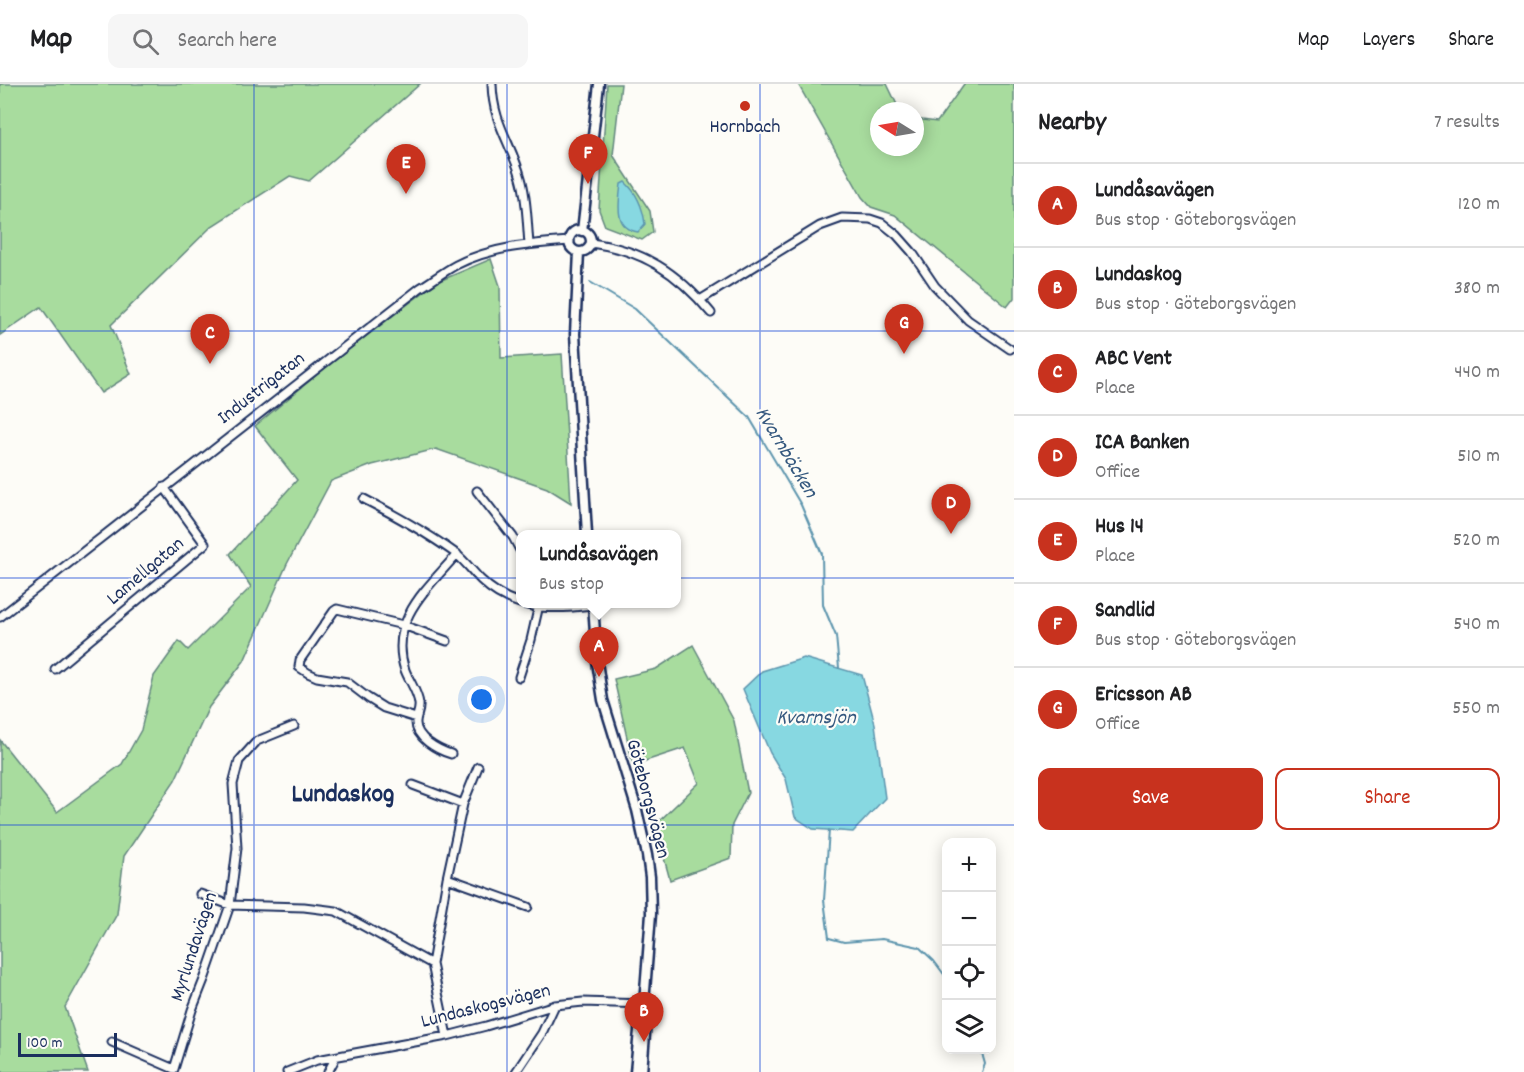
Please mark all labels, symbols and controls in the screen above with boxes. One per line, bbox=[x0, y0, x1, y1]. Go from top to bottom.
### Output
search box bbox=[108, 14, 528, 68]
text: Map bbox=[30, 21, 72, 61]
icon: search bbox=[129, 25, 162, 58]
text: Search here bbox=[177, 26, 277, 57]
text: Map bbox=[1298, 26, 1329, 56]
text: Layers bbox=[1362, 26, 1415, 56]
text: Share bbox=[1448, 26, 1494, 56]
marker: Hornbach bbox=[738, 99, 752, 113]
north arrow bbox=[870, 102, 924, 156]
text: Nearby bbox=[1038, 105, 1106, 142]
text: 7 results bbox=[1434, 109, 1500, 137]
place label: Hornbach bbox=[709, 114, 781, 142]
pin: F bbox=[568, 135, 608, 184]
pin: E bbox=[386, 144, 426, 194]
text: Lundåsavägen bbox=[1095, 176, 1214, 207]
text: A bbox=[1052, 191, 1063, 219]
text: 120 m bbox=[1458, 191, 1500, 219]
text: Bus stop · Göteborgsvägen bbox=[1095, 207, 1296, 235]
text: Lundaskog bbox=[1095, 260, 1182, 291]
text: B bbox=[1053, 275, 1062, 303]
text: 380 m bbox=[1454, 275, 1500, 303]
text: Bus stop · Göteborgsvägen bbox=[1095, 291, 1296, 319]
pin: G bbox=[884, 304, 924, 354]
pin: C bbox=[190, 314, 230, 364]
text: ABC Vent bbox=[1095, 344, 1172, 375]
street label: Industrigatan bbox=[212, 346, 312, 432]
text: C bbox=[1053, 359, 1062, 387]
text: 440 m bbox=[1454, 359, 1500, 387]
text: Place bbox=[1095, 375, 1135, 403]
water label: Kvarnbäcken bbox=[746, 402, 825, 505]
text: ICA Banken bbox=[1095, 428, 1190, 459]
text: D bbox=[1052, 443, 1063, 471]
text: 510 m bbox=[1457, 443, 1500, 471]
text: Office bbox=[1095, 459, 1140, 487]
pin: D bbox=[932, 484, 970, 534]
text: Hus 14 bbox=[1095, 512, 1144, 543]
text: E bbox=[1053, 527, 1062, 555]
text: 520 m bbox=[1453, 527, 1500, 555]
popup bbox=[516, 530, 681, 608]
street label: Lamellgatan bbox=[101, 531, 191, 613]
text: Lundåsavägen bbox=[539, 540, 658, 571]
text: Place bbox=[1095, 543, 1135, 571]
text: Bus stop bbox=[539, 571, 604, 599]
text: Sandlid bbox=[1095, 596, 1155, 627]
text: F bbox=[1053, 611, 1062, 639]
text: 540 m bbox=[1453, 611, 1500, 639]
text: Bus stop · Göteborgsvägen bbox=[1095, 627, 1296, 655]
pin: A bbox=[580, 628, 618, 677]
text: Ericsson AB bbox=[1095, 680, 1192, 711]
your location bbox=[467, 685, 496, 714]
text: G bbox=[1052, 695, 1063, 723]
text: 550 m bbox=[1452, 695, 1500, 723]
water label: Kvarnsjön bbox=[776, 704, 857, 734]
text: Office bbox=[1095, 711, 1140, 739]
street label: Göteborgsvägen bbox=[618, 736, 676, 862]
button: Save bbox=[1038, 768, 1263, 830]
button: Share bbox=[1275, 768, 1500, 830]
district label: Lundaskog bbox=[292, 777, 394, 814]
map controls bbox=[942, 838, 996, 1054]
button: + bbox=[942, 838, 996, 892]
street label: Myrlundavägen bbox=[164, 889, 226, 1005]
button: − bbox=[942, 892, 996, 946]
button: locate bbox=[942, 946, 996, 1000]
street label: Lundaskogsvägen bbox=[418, 977, 554, 1037]
pin: B bbox=[624, 992, 664, 1042]
button: layers bbox=[942, 1000, 996, 1054]
scale bar bbox=[18, 1030, 117, 1058]
text: 100 m bbox=[27, 1032, 63, 1055]

